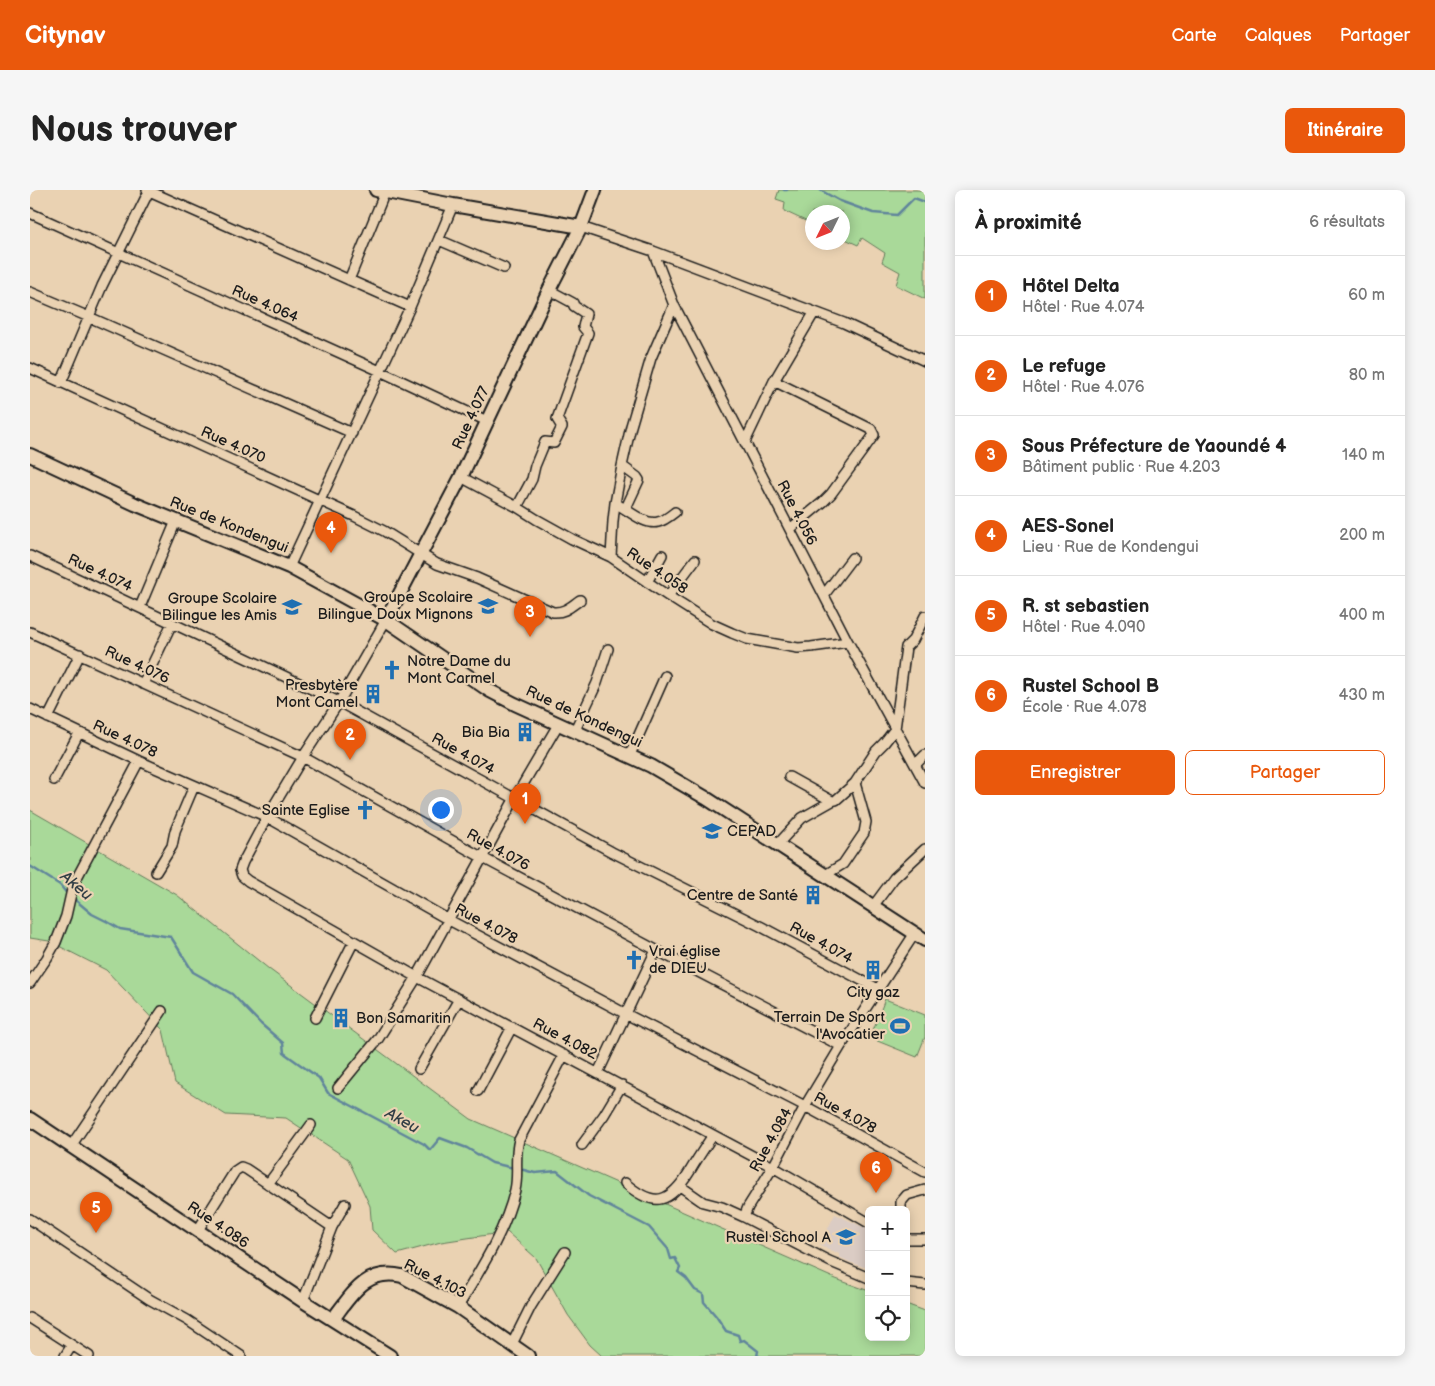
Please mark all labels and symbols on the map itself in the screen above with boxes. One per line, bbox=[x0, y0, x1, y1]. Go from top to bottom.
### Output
north arrow bbox=[805, 205, 850, 250]
street label: Rue 4.064 bbox=[229, 281, 301, 327]
street label: Rue 4.077 bbox=[448, 383, 494, 453]
street label: Rue 4.070 bbox=[198, 422, 269, 468]
street label: Rue 4.056 bbox=[773, 477, 821, 549]
street label: Rue de Kondengui bbox=[167, 493, 291, 557]
pin: 4 bbox=[315, 512, 347, 553]
street label: Rue 4.058 bbox=[623, 543, 692, 599]
street label: Rue 4.074 bbox=[65, 550, 135, 596]
place label: Groupe Scolaire Bilingue Doux Mignons bbox=[317, 588, 474, 624]
place label: Groupe Scolaire Bilingue les Amis bbox=[162, 589, 278, 625]
school or university icon: Groupe Scolaire Bilingue Doux Mignons bbox=[477, 595, 499, 617]
school or university icon: Groupe Scolaire Bilingue les Amis bbox=[281, 596, 303, 618]
pin: 3 bbox=[514, 596, 546, 637]
street label: Rue 4.076 bbox=[102, 642, 172, 688]
place label: Notre Dame du Mont Carmel bbox=[407, 652, 511, 688]
church icon: Notre Dame du Mont Carmel bbox=[381, 659, 403, 681]
place label: Presbytère Mont Camel bbox=[276, 676, 358, 712]
street label: Rue de Kondengui bbox=[523, 682, 645, 752]
building icon: Presbytère Mont Camel bbox=[362, 683, 384, 705]
street label: Rue 4.078 bbox=[90, 716, 160, 762]
pin: 2 bbox=[334, 719, 366, 760]
building icon: Bia Bia bbox=[514, 721, 536, 743]
place label: Bia Bia bbox=[461, 723, 510, 742]
street label: Rue 4.074 bbox=[428, 729, 498, 779]
pin: 1 bbox=[509, 783, 541, 824]
your location bbox=[428, 797, 454, 823]
church icon: Sainte Eglise bbox=[354, 799, 376, 821]
place label: Sainte Eglise bbox=[262, 801, 350, 820]
school or university icon: CEPAD bbox=[701, 820, 723, 842]
place label: CEPAD bbox=[727, 822, 776, 841]
street label: Rue 4.076 bbox=[463, 825, 533, 875]
water label: Akeu bbox=[55, 867, 96, 905]
building icon: Centre de Santé bbox=[802, 884, 824, 906]
place label: Centre de Santé bbox=[687, 886, 798, 905]
street label: Rue 4.078 bbox=[451, 899, 521, 949]
street label: Rue 4.074 bbox=[786, 918, 856, 968]
place label: Vrai église de DIEU bbox=[649, 942, 720, 978]
church icon: Vrai église de DIEU bbox=[623, 949, 645, 971]
building icon: City gaz bbox=[862, 959, 884, 981]
place label: City gaz bbox=[847, 983, 900, 1002]
building icon: Bon Samaritin bbox=[330, 1007, 352, 1029]
place label: Terrain De Sport l'Avocatier bbox=[774, 1008, 886, 1044]
place label: Bon Samaritin bbox=[356, 1009, 451, 1028]
street label: Rue 4.082 bbox=[529, 1014, 601, 1064]
sports icon: Terrain De Sport l'Avocatier bbox=[889, 1015, 911, 1037]
street label: Rue 4.078 bbox=[810, 1088, 880, 1138]
water label: Akeu bbox=[381, 1104, 422, 1138]
street label: Rue 4.084 bbox=[746, 1104, 796, 1176]
pin: 6 bbox=[860, 1152, 892, 1193]
pin: 5 bbox=[80, 1192, 112, 1233]
street label: Rue 4.086 bbox=[183, 1197, 253, 1253]
school or university icon: Rustel School A bbox=[835, 1226, 857, 1248]
place label: Rustel School A bbox=[725, 1228, 832, 1247]
street label: Rue 4.103 bbox=[400, 1255, 470, 1303]

